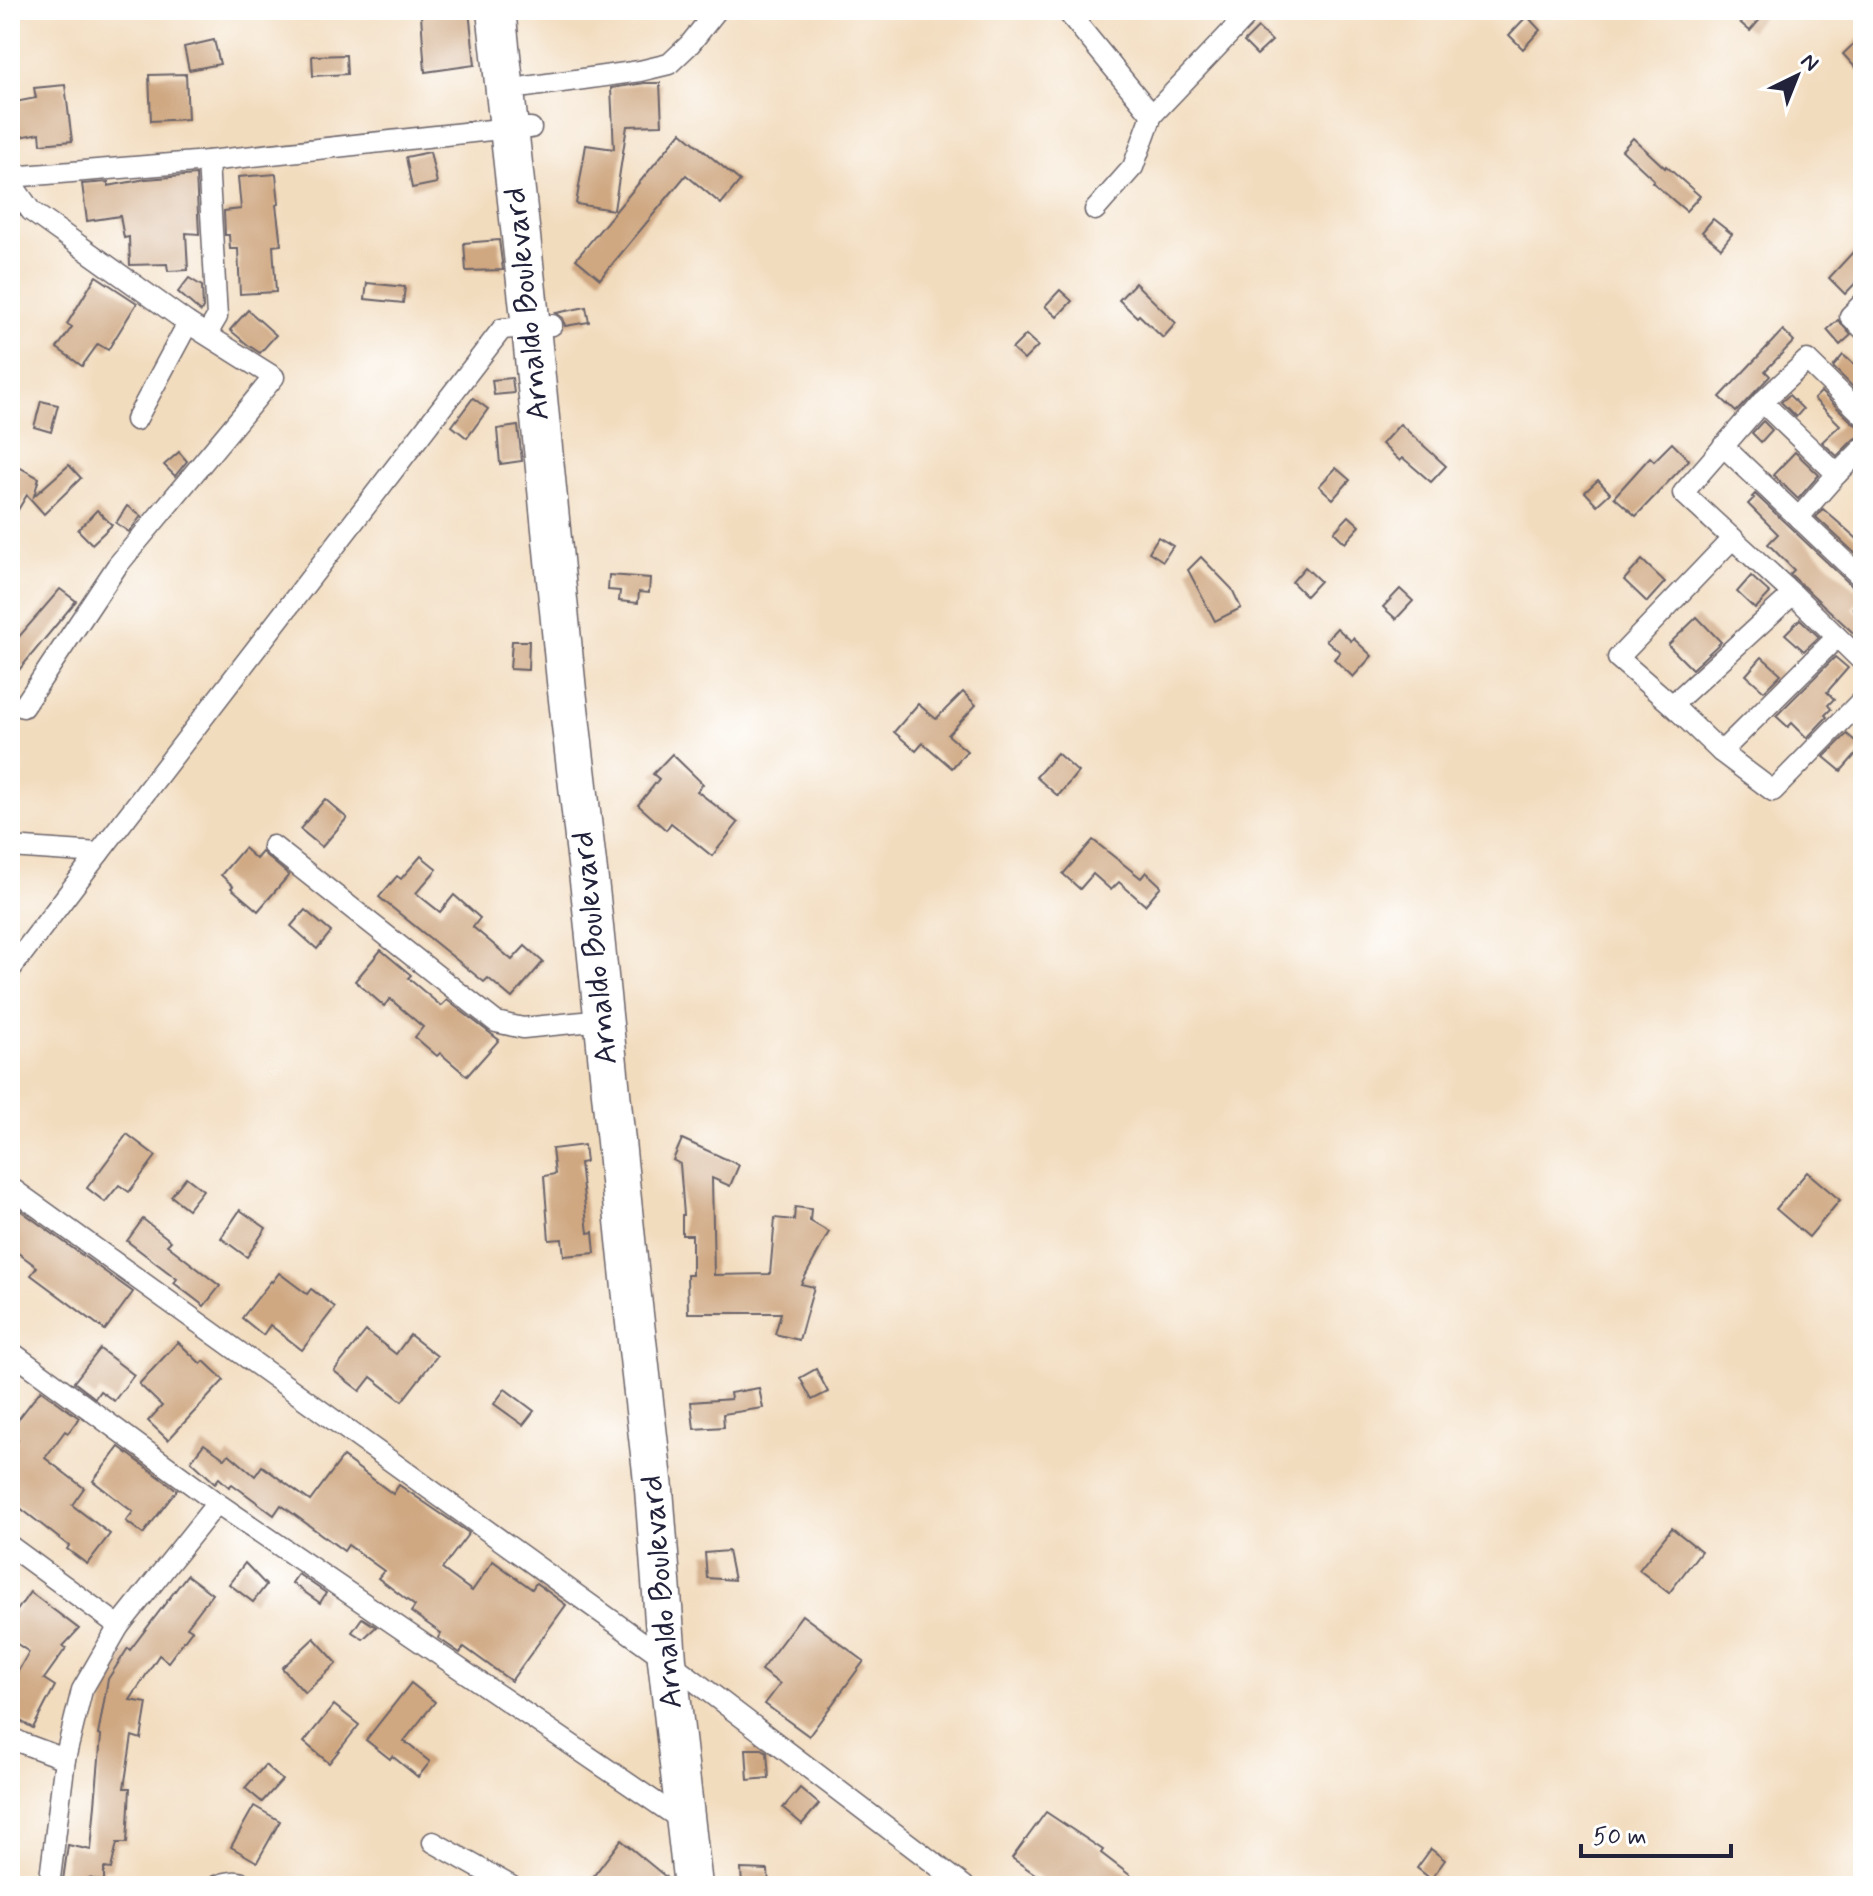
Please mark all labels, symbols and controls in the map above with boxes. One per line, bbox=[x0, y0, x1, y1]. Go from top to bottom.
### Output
north arrow bbox=[1757, 36, 1837, 116]
text: N bbox=[1794, 48, 1824, 78]
street label: Arnaldo Boulevard bbox=[494, 185, 560, 423]
street label: Arnaldo Boulevard bbox=[562, 829, 628, 1067]
street label: Arnaldo Boulevard bbox=[631, 1473, 693, 1711]
scale bar bbox=[1581, 1808, 1731, 1858]
text: 50 m bbox=[1593, 1822, 1647, 1853]

